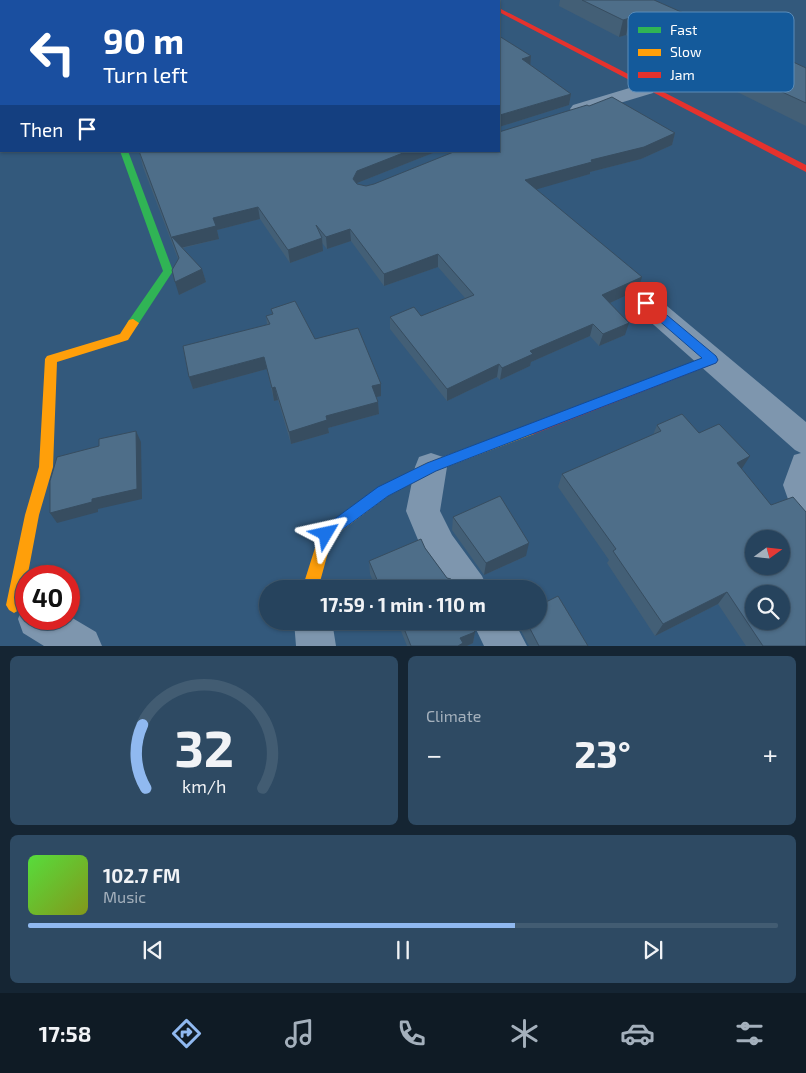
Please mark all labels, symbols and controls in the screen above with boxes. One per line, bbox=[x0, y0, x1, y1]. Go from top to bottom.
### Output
legend bbox=[628, 12, 794, 92]
text: 90 m bbox=[103, 19, 184, 61]
icon: left bbox=[20, 20, 85, 85]
text: Fast bbox=[670, 21, 697, 38]
text: Slow bbox=[670, 43, 702, 60]
text: Turn left bbox=[103, 61, 188, 87]
text: Jam bbox=[670, 66, 695, 83]
icon: arrive bbox=[73, 115, 101, 143]
text: Then bbox=[20, 118, 63, 141]
pin bbox=[625, 282, 667, 324]
icon: arrive bbox=[632, 289, 660, 317]
position arrow bbox=[299, 507, 351, 559]
north arrow bbox=[745, 530, 790, 575]
map controls bbox=[745, 530, 790, 630]
speed limit sign: 40 bbox=[15, 565, 80, 630]
button: search bbox=[745, 585, 790, 630]
text: 17:59 · 1 min · 110 m bbox=[320, 593, 486, 616]
text: Climate bbox=[426, 706, 481, 725]
text: 32 bbox=[174, 715, 234, 777]
text: 23° bbox=[574, 730, 631, 776]
text: − bbox=[426, 737, 442, 771]
text: + bbox=[763, 737, 778, 771]
text: km/h bbox=[182, 775, 226, 797]
text: 102.7 FM bbox=[103, 864, 180, 887]
text: Music bbox=[103, 887, 146, 906]
icon: previous bbox=[139, 936, 167, 964]
icon: pause bbox=[389, 936, 417, 964]
icon: next bbox=[639, 936, 667, 964]
icon: directions bbox=[169, 1016, 204, 1051]
icon: music bbox=[282, 1016, 317, 1051]
icon: phone bbox=[394, 1016, 429, 1051]
icon: climate bbox=[507, 1016, 542, 1051]
icon: car bbox=[620, 1016, 655, 1051]
icon: filters bbox=[732, 1016, 767, 1051]
text: 17:58 bbox=[39, 1020, 91, 1046]

